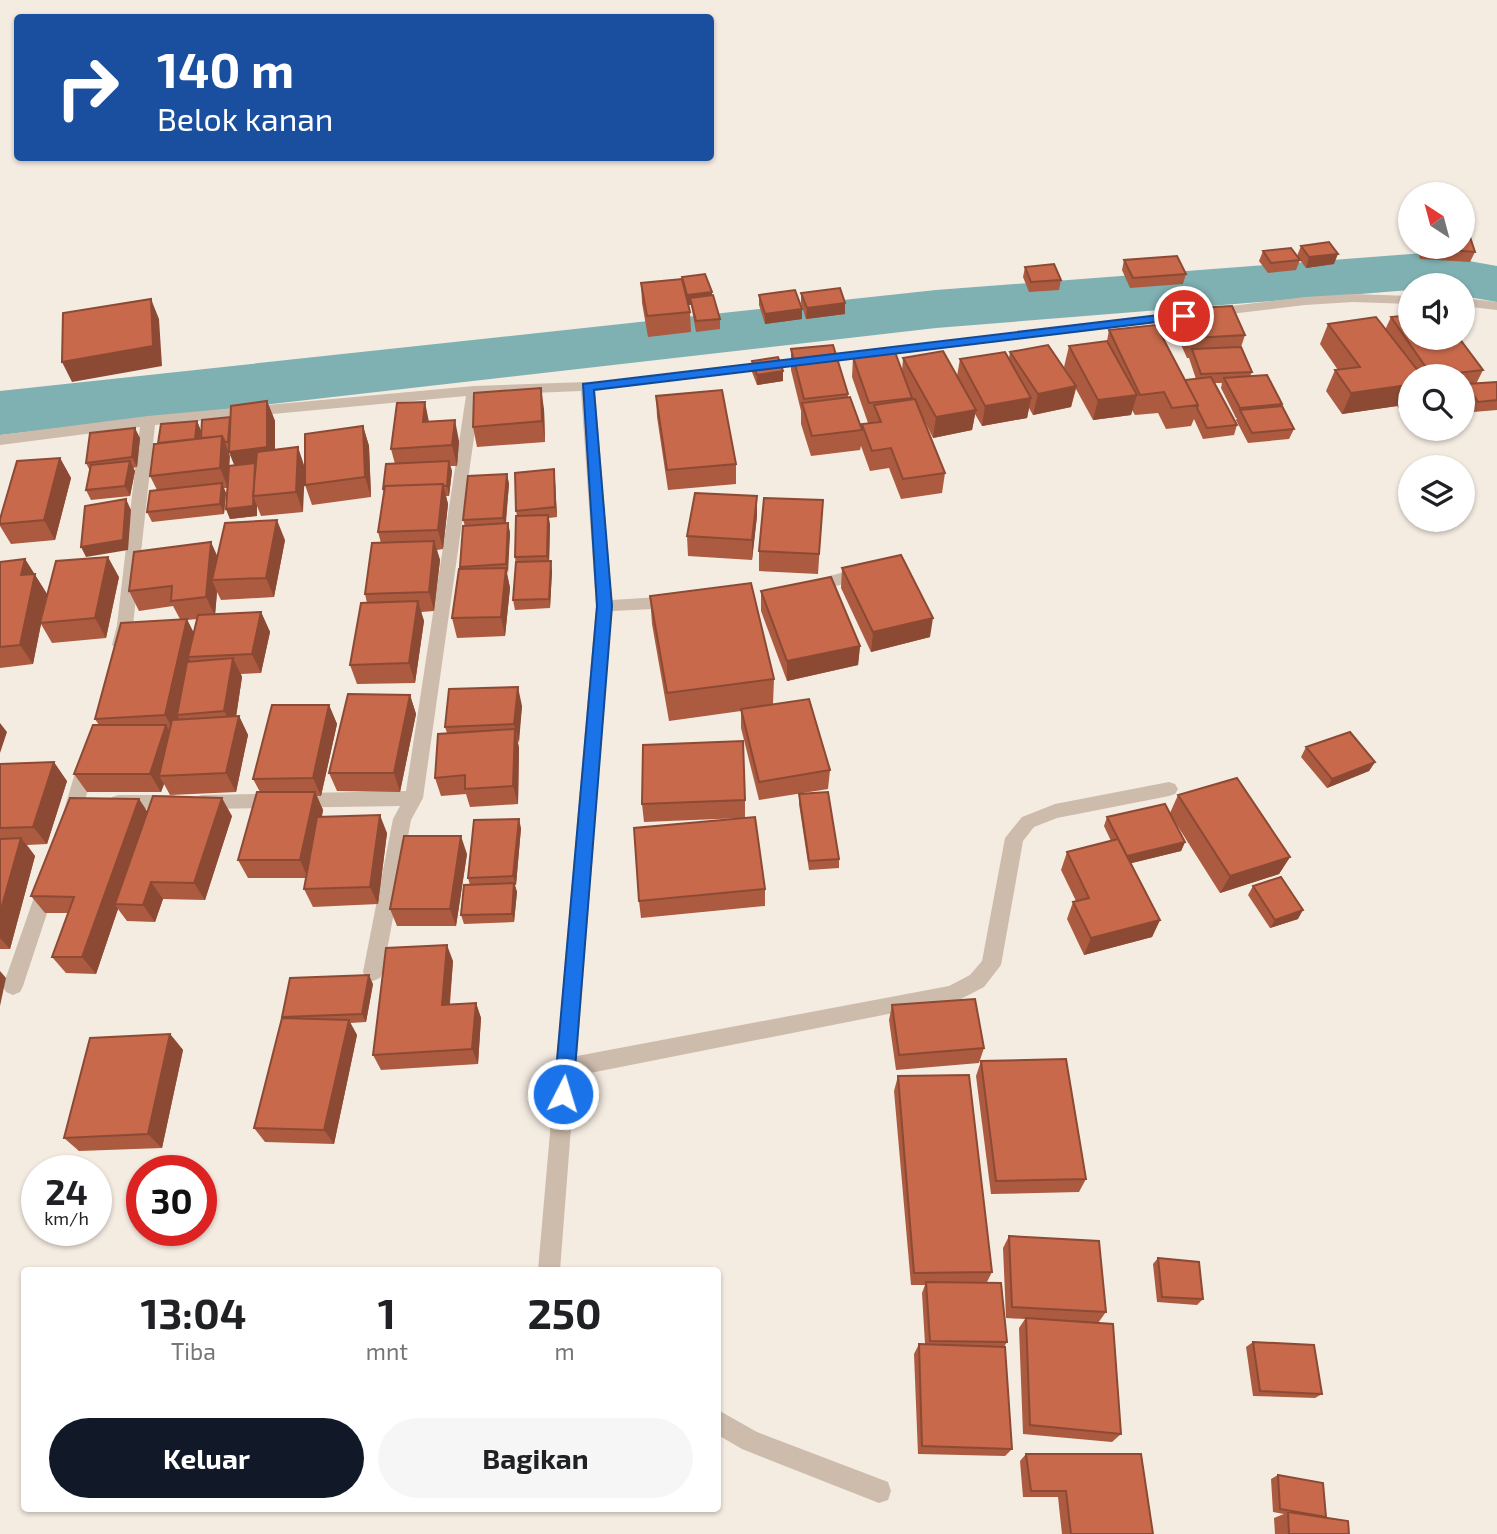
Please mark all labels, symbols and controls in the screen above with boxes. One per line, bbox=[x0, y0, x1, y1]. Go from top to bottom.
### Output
text: 140 m bbox=[157, 39, 294, 98]
icon: right bbox=[42, 42, 133, 133]
text: Belok kanan bbox=[157, 99, 333, 137]
north arrow bbox=[1398, 182, 1475, 259]
map controls bbox=[1398, 182, 1475, 532]
button: sound bbox=[1398, 273, 1475, 350]
pin bbox=[1154, 286, 1214, 346]
icon: arrive bbox=[1165, 297, 1203, 335]
button: search bbox=[1398, 364, 1475, 441]
button: layers bbox=[1398, 455, 1475, 532]
position arrow bbox=[526, 1057, 600, 1131]
speed limit sign: 30 bbox=[126, 1155, 217, 1246]
text: 24 bbox=[45, 1170, 88, 1212]
text: km/h bbox=[44, 1207, 89, 1229]
text: 13:04 bbox=[140, 1287, 246, 1337]
text: 1 bbox=[378, 1287, 396, 1337]
text: 250 bbox=[527, 1287, 602, 1337]
text: Tiba bbox=[171, 1337, 216, 1365]
text: mnt bbox=[366, 1337, 408, 1365]
text: m bbox=[554, 1337, 575, 1365]
button: Keluar bbox=[49, 1418, 364, 1498]
button: Bagikan bbox=[378, 1418, 693, 1498]

